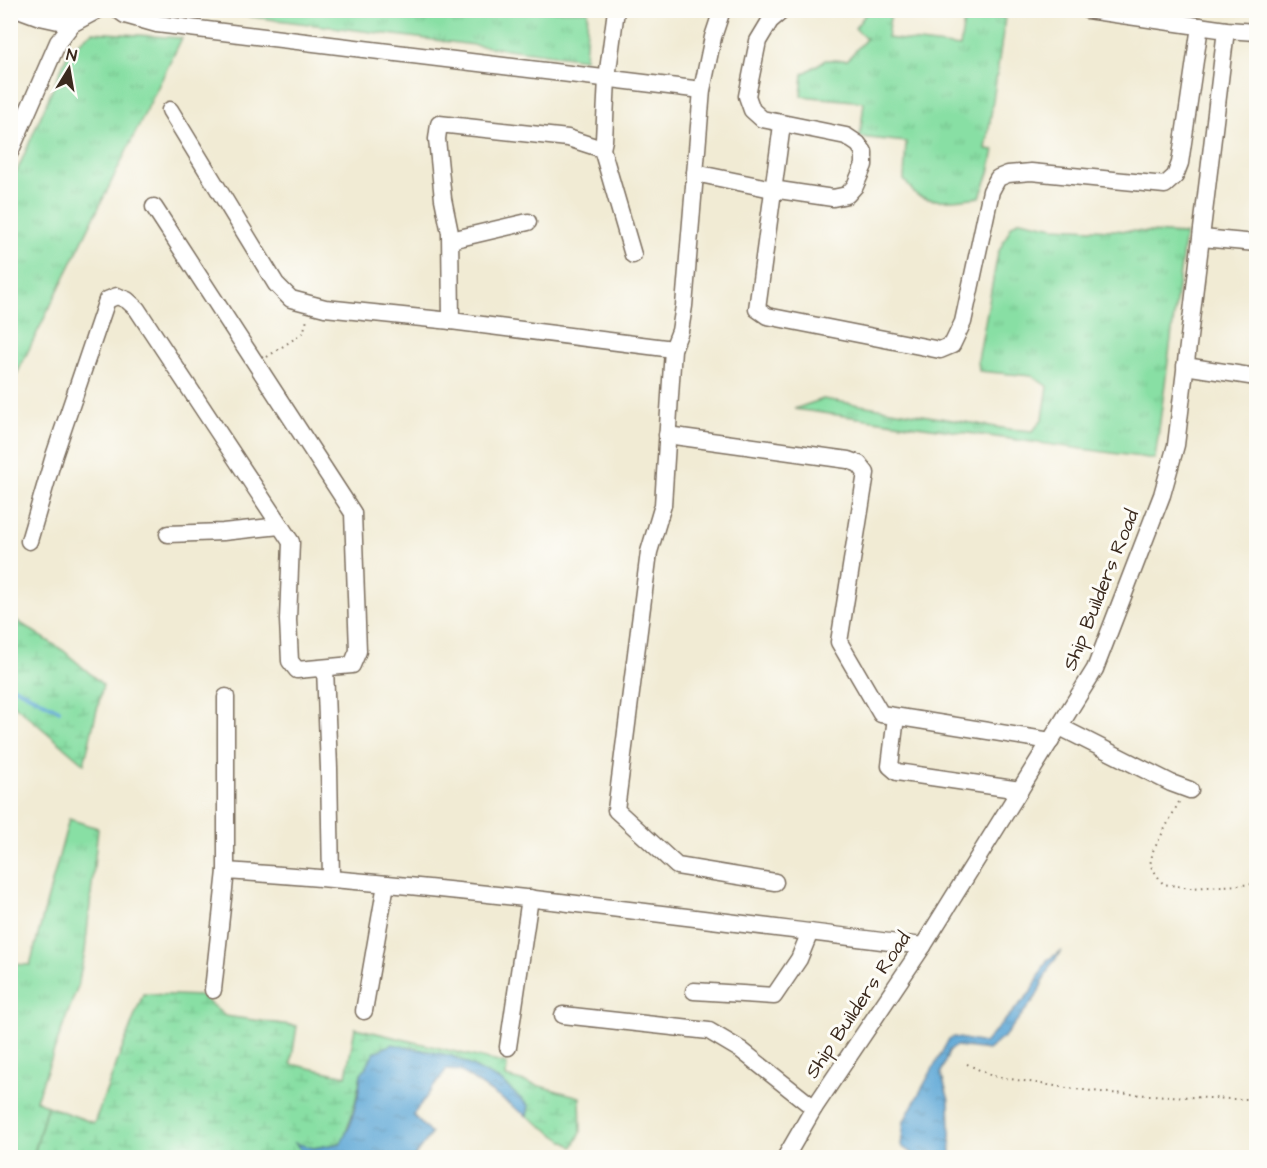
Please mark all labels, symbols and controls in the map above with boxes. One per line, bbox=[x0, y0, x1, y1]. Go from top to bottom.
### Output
north arrow bbox=[39, 39, 99, 99]
text: N bbox=[65, 44, 79, 67]
street label: Ship Builders Road bbox=[1056, 505, 1146, 675]
street label: Ship Builders Road bbox=[798, 926, 918, 1084]

